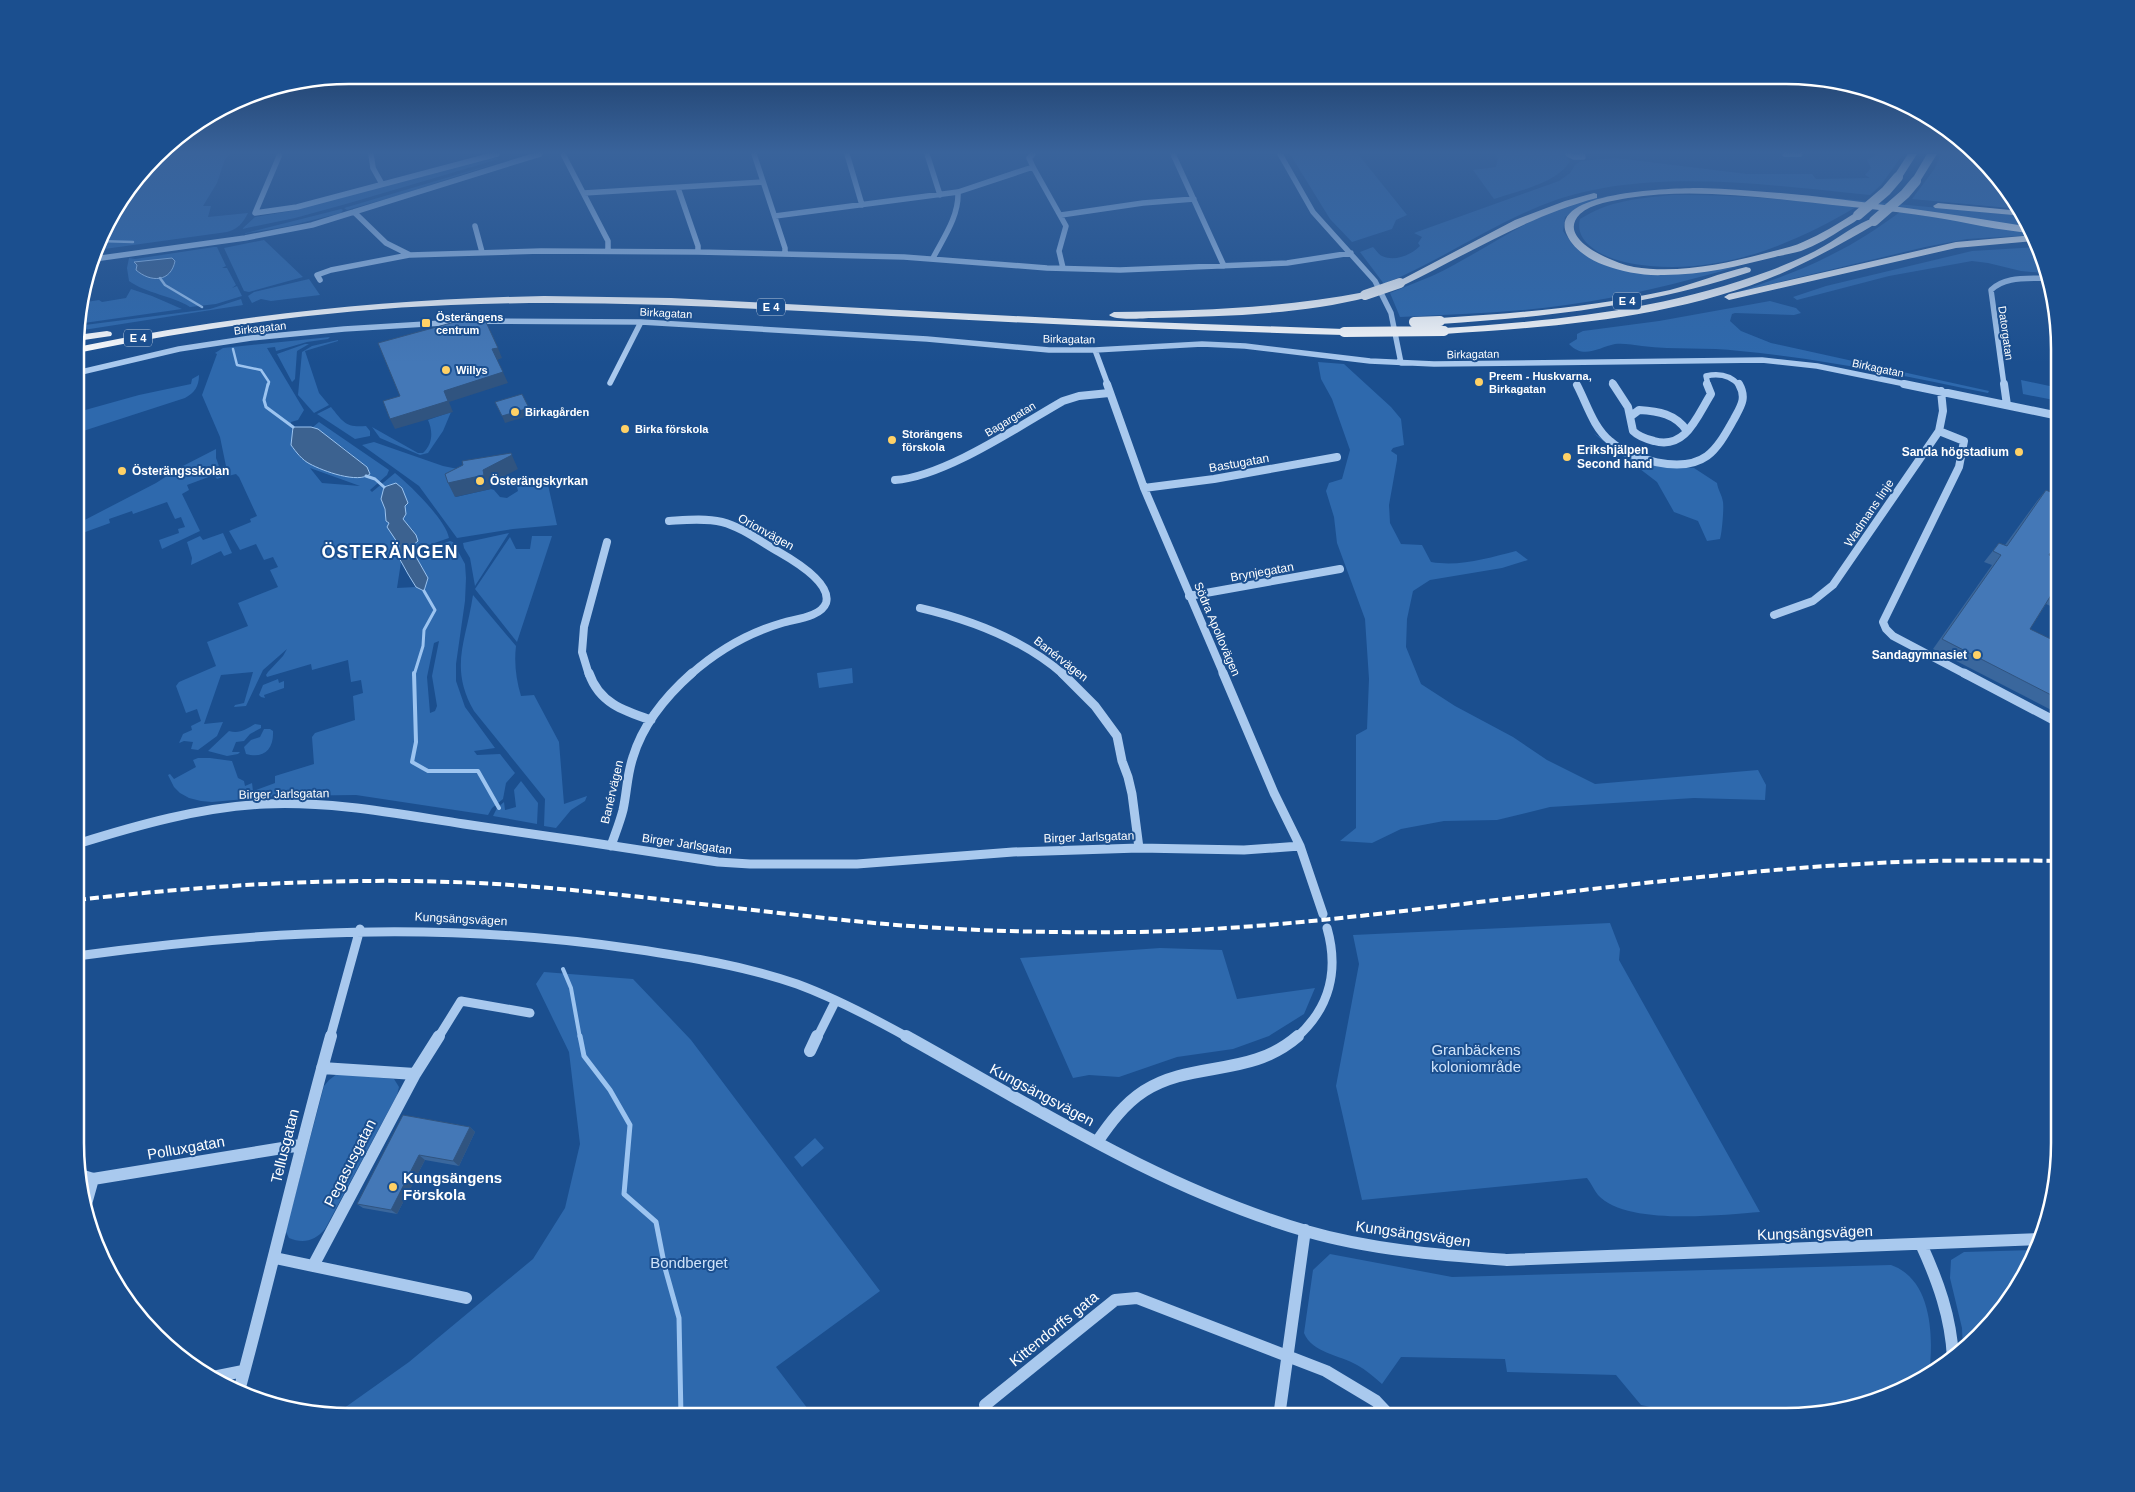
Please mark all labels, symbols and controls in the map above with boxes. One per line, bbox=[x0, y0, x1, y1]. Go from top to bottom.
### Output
road number: E 4 bbox=[1613, 292, 1641, 310]
road number: E 4 bbox=[757, 298, 785, 316]
street label: Datorgatan bbox=[1996, 305, 2016, 361]
street label: Birkagatan bbox=[639, 306, 693, 320]
place label: Österängens centrum bbox=[436, 311, 503, 336]
marker: Österängens centrum bbox=[420, 317, 432, 329]
street label: Birkagatan bbox=[233, 319, 287, 337]
road number: E 4 bbox=[124, 329, 152, 346]
street label: Birkagatan bbox=[1043, 333, 1095, 345]
street label: Birkagatan bbox=[1447, 348, 1499, 360]
street label: Birkagatan bbox=[1851, 357, 1905, 379]
marker: Willys bbox=[440, 364, 452, 376]
place label: Willys bbox=[456, 364, 488, 376]
place label: Preem - Huskvarna, Birkagatan bbox=[1489, 370, 1592, 395]
marker: Preem - Huskvarna, Birkagatan bbox=[1473, 376, 1485, 388]
street label: Bagargatan bbox=[983, 399, 1037, 439]
marker: Birkagården bbox=[509, 406, 521, 418]
place label: Birkagården bbox=[525, 406, 589, 418]
marker: Birka förskola bbox=[619, 423, 631, 435]
place label: Birka förskola bbox=[635, 423, 709, 435]
place label: Storängens förskola bbox=[902, 428, 963, 453]
marker: Storängens förskola bbox=[886, 434, 898, 446]
place label: Erikshjälpen Second hand bbox=[1577, 443, 1652, 471]
place label: Sanda högstadium bbox=[1902, 445, 2009, 459]
marker: Sanda högstadium bbox=[2013, 446, 2025, 458]
street label: Bastugatan bbox=[1208, 451, 1270, 475]
marker: Erikshjälpen Second hand bbox=[1561, 451, 1573, 463]
place label: Österängsskolan bbox=[132, 463, 229, 478]
marker: Österängsskolan bbox=[116, 465, 128, 477]
place label: Österängskyrkan bbox=[490, 473, 588, 488]
marker: Österängskyrkan bbox=[474, 475, 486, 487]
street label: Wadmans linje bbox=[1841, 476, 1897, 549]
street label: Orionvägen bbox=[735, 511, 797, 553]
district label: ÖSTERÄNGEN bbox=[321, 542, 459, 562]
street label: Brynjegatan bbox=[1229, 560, 1295, 584]
street label: Södra Apollovägen bbox=[1191, 580, 1243, 678]
street label: Banérvägen bbox=[1031, 634, 1091, 684]
place label: Sandagymnasiet bbox=[1872, 648, 1967, 662]
marker: Sandagymnasiet bbox=[1971, 649, 1983, 661]
street label: Banérvägen bbox=[598, 759, 626, 825]
street label: Birger Jarlsgatan bbox=[239, 786, 329, 802]
street label: Birger Jarlsgatan bbox=[1043, 828, 1135, 846]
street label: Birger Jarlsgatan bbox=[641, 831, 733, 857]
street label: Kungsängsvägen bbox=[414, 910, 508, 928]
park label: Granbäckens koloniområde bbox=[1431, 1041, 1521, 1075]
street label: Kungsängsvägen bbox=[987, 1060, 1097, 1129]
street label: Tellusgatan bbox=[267, 1107, 302, 1185]
street label: Pegasusgatan bbox=[320, 1116, 379, 1209]
street label: Polluxgatan bbox=[146, 1132, 226, 1163]
place label: Kungsängens Förskola bbox=[403, 1169, 502, 1203]
marker: Kungsängens Förskola bbox=[387, 1181, 399, 1193]
street label: Kungsängsvägen bbox=[1354, 1217, 1472, 1250]
street label: Kungsängsvägen bbox=[1757, 1222, 1873, 1243]
park label: Bondberget bbox=[650, 1254, 729, 1271]
street label: Kittendorffs gata bbox=[1006, 1287, 1102, 1370]

